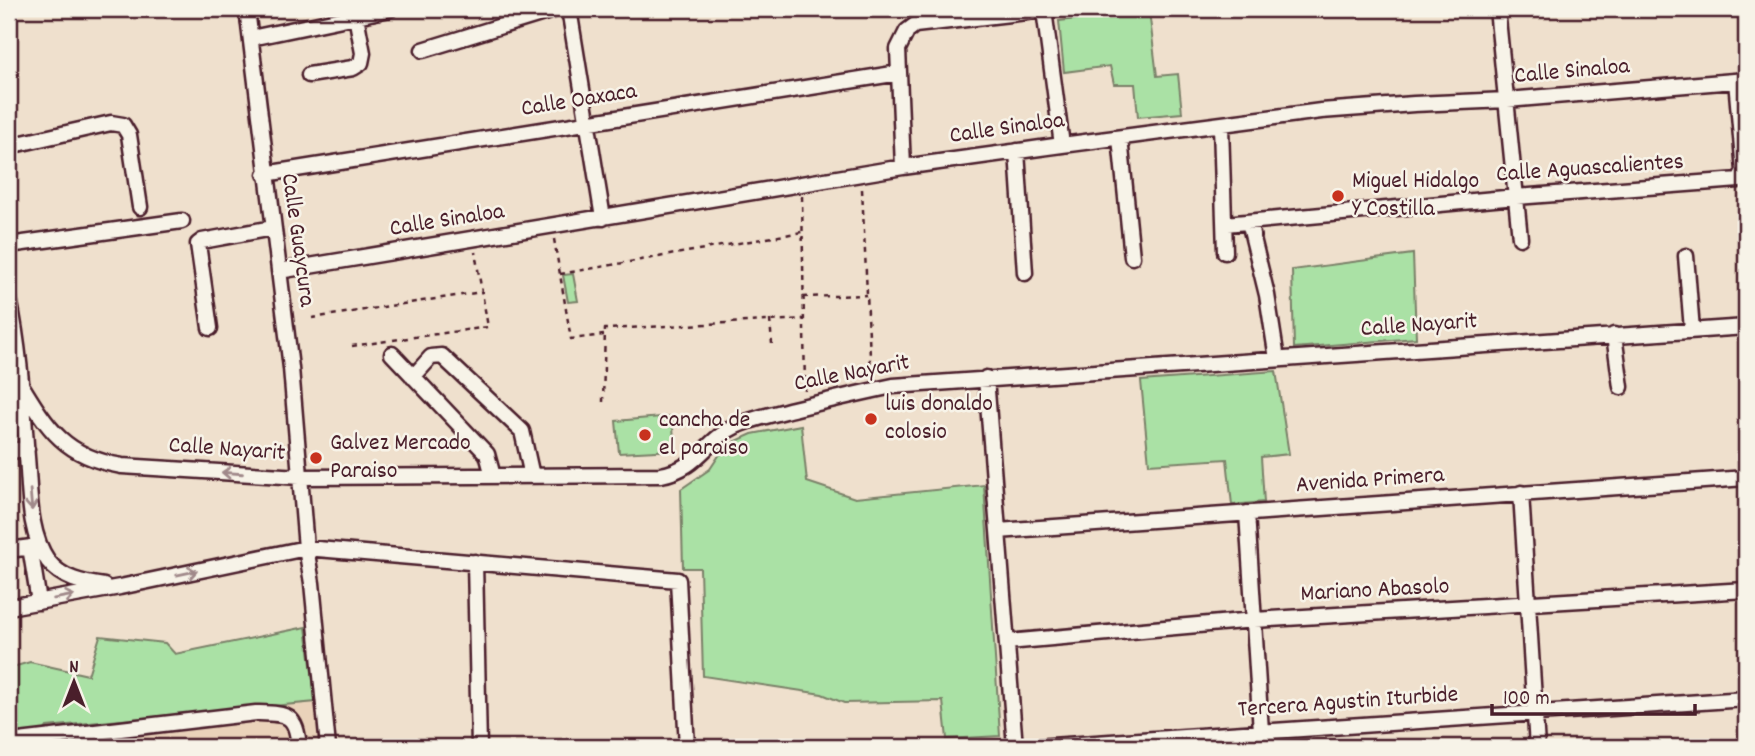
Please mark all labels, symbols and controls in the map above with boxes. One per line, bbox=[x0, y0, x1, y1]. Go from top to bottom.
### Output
street label: Calle Sinaloa bbox=[1513, 50, 1632, 94]
street label: Calle Oaxaca bbox=[519, 75, 640, 127]
street label: Calle Sinaloa bbox=[947, 104, 1067, 154]
street label: Calle Aguascalientes bbox=[1495, 145, 1685, 193]
place label: Miguel Hidalgo Y Costilla bbox=[1352, 165, 1479, 227]
street label: Calle Guaycura bbox=[271, 171, 323, 310]
marker: Miguel Hidalgo Y Costilla bbox=[1330, 188, 1346, 204]
street label: Calle Sinaloa bbox=[387, 195, 507, 247]
street label: Calle Nayarit bbox=[1360, 305, 1479, 347]
street label: Calle Nayarit bbox=[791, 346, 913, 402]
place label: luis donaldo colosio bbox=[885, 388, 993, 450]
place label: cancha de el paraiso bbox=[659, 404, 750, 466]
marker: luis donaldo colosio bbox=[863, 411, 879, 427]
place label: Galvez Mercado Paraiso bbox=[330, 427, 471, 489]
marker: cancha de el paraiso bbox=[637, 427, 653, 443]
street label: Calle Nayarit bbox=[168, 429, 287, 471]
marker: Galvez Mercado Paraiso bbox=[308, 450, 324, 466]
street label: Avenida Primera bbox=[1295, 459, 1446, 503]
one-way arrow bbox=[221, 466, 244, 479]
one-way arrow bbox=[25, 488, 38, 510]
one-way arrow bbox=[175, 566, 198, 579]
street label: Mariano Abasolo bbox=[1300, 570, 1450, 612]
one-way arrow bbox=[53, 590, 75, 604]
north arrow bbox=[38, 648, 108, 718]
text: N bbox=[69, 655, 79, 682]
scale bar bbox=[1492, 672, 1696, 716]
street label: Tercera Agustin Iturbide bbox=[1237, 678, 1459, 728]
text: 100 m bbox=[1503, 685, 1550, 715]

